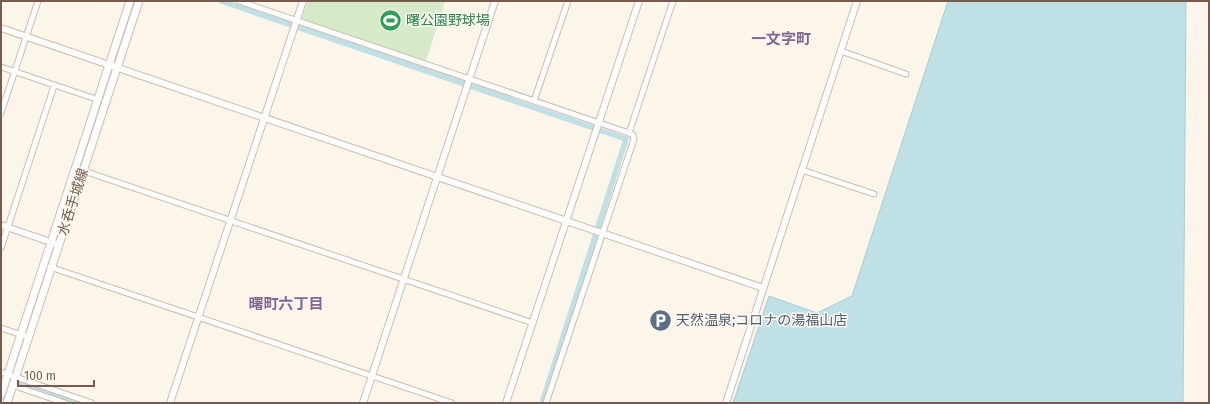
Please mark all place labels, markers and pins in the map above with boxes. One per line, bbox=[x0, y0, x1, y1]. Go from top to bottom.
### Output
sports icon: 曙公園野球場 bbox=[378, 7, 404, 33]
place label: 曙公園野球場 bbox=[406, 12, 490, 29]
parking icon: 天然温泉;コロナの湯福山店 bbox=[647, 307, 673, 333]
place label: 天然温泉;コロナの湯福山店 bbox=[676, 312, 847, 329]

